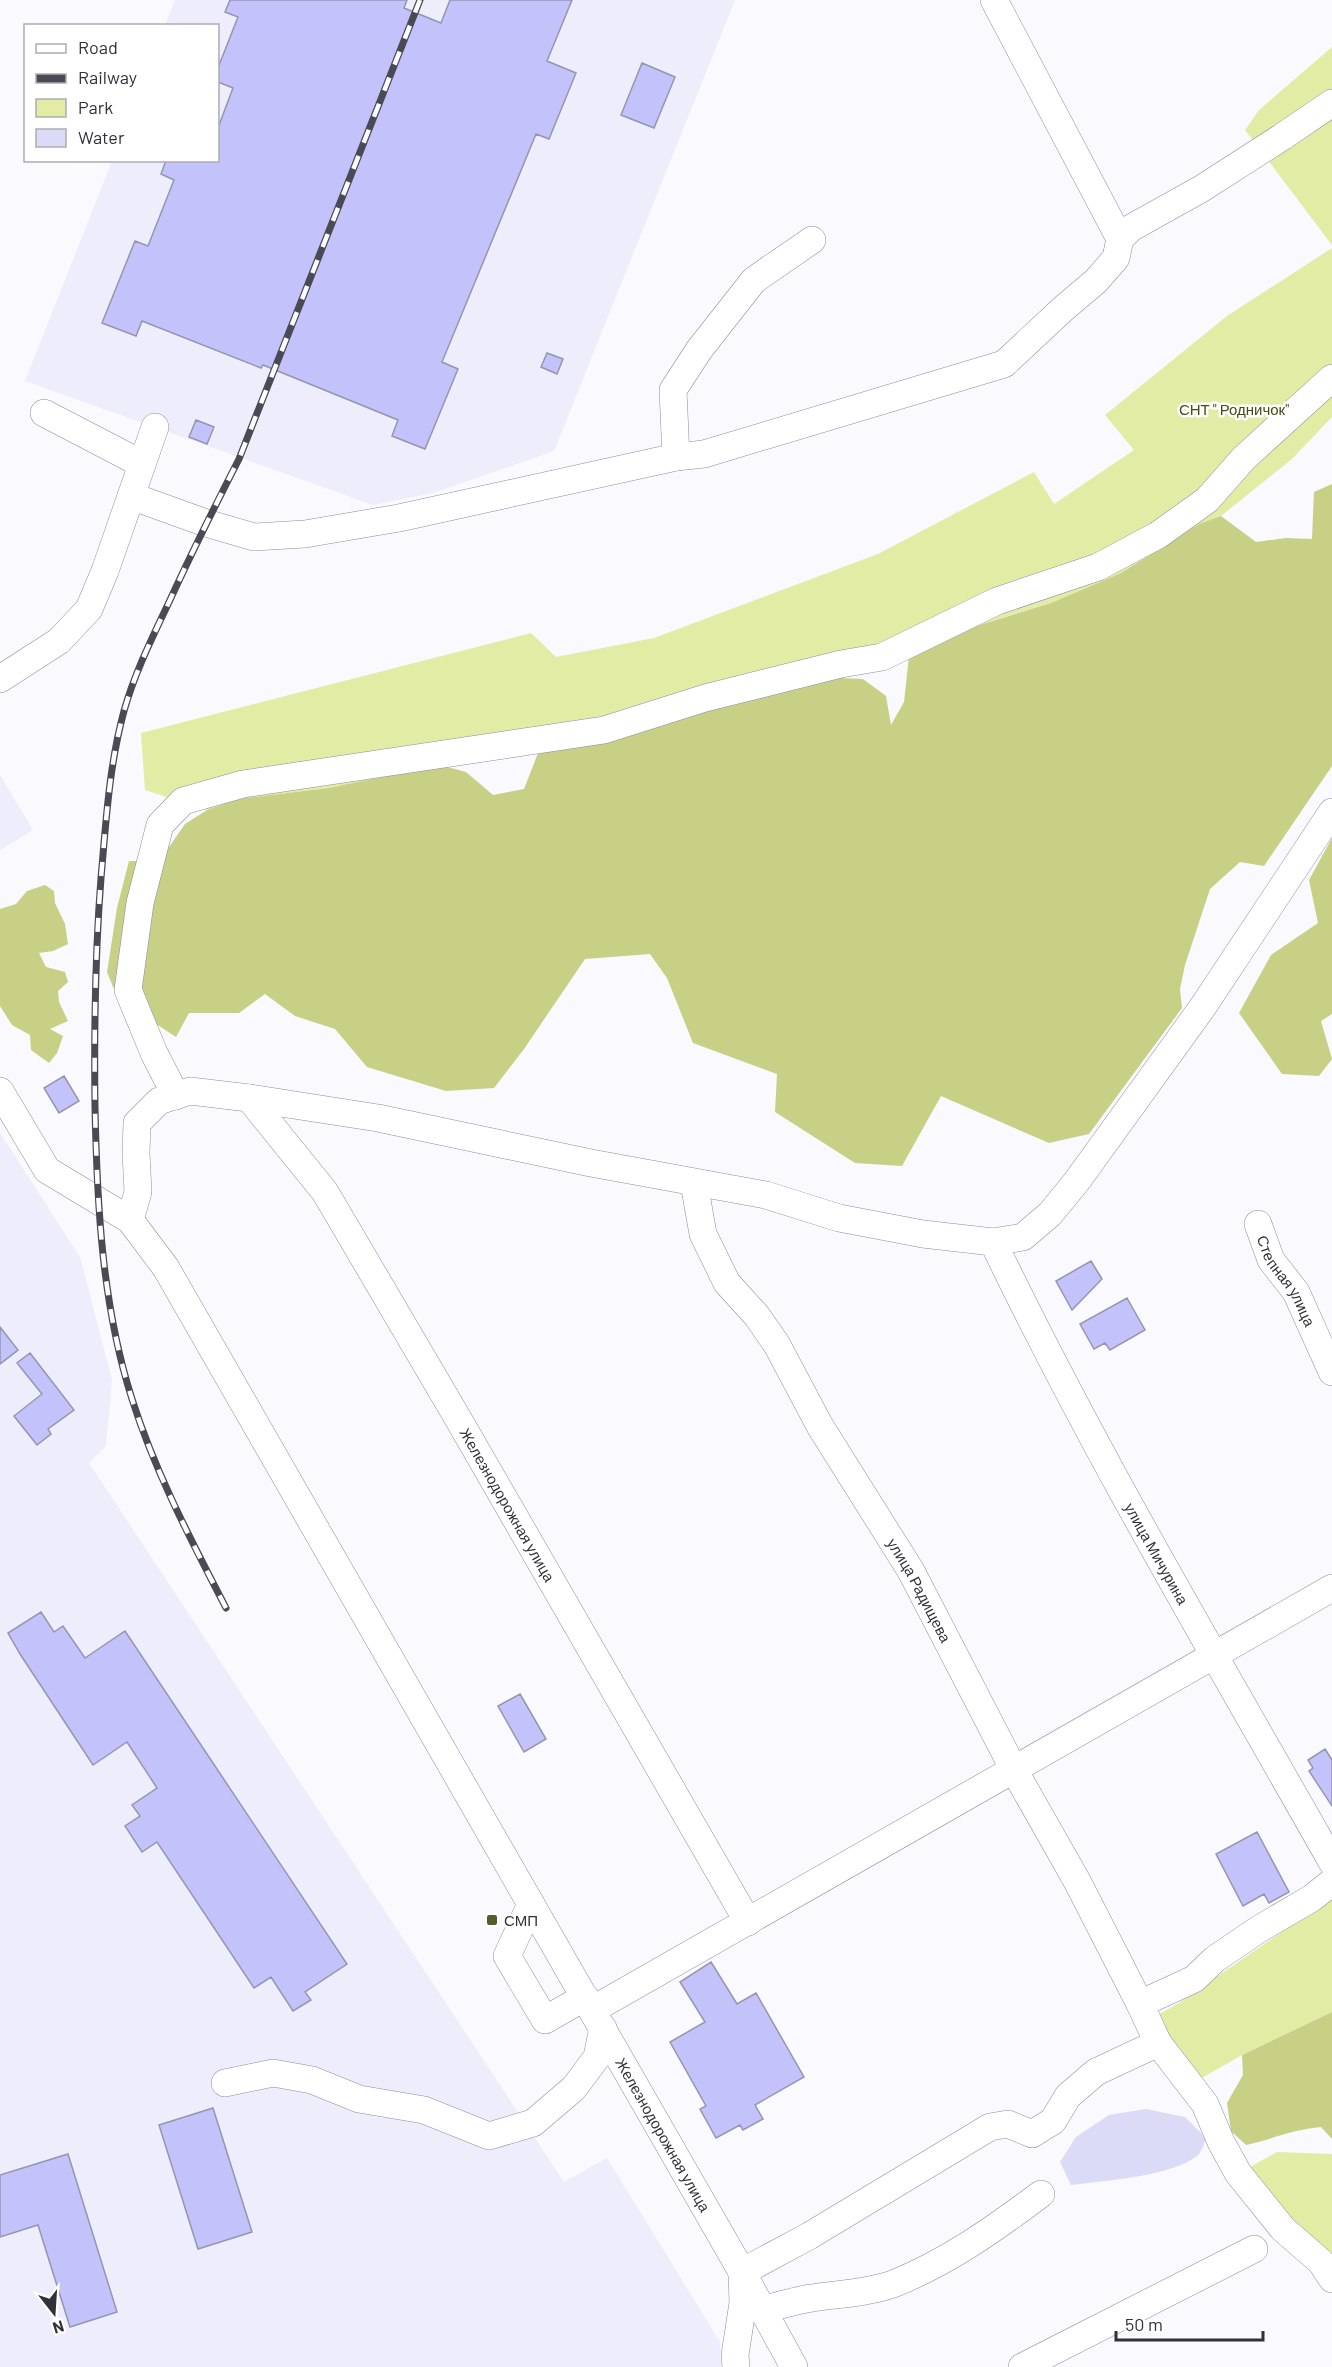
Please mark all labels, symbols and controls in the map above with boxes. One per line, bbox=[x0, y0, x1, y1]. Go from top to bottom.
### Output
legend bbox=[24, 24, 219, 162]
text: Road bbox=[78, 36, 118, 58]
text: Railway bbox=[78, 66, 137, 88]
text: Park bbox=[78, 96, 113, 118]
text: Water bbox=[78, 126, 125, 148]
park label: СНТ " Родничок" bbox=[1179, 400, 1289, 418]
street label: Степная улица bbox=[1254, 1233, 1320, 1330]
street label: Железнодорожная улица bbox=[456, 1425, 559, 1585]
street label: улица Мичурина bbox=[1121, 1500, 1193, 1608]
street label: улица Радищева bbox=[884, 1535, 956, 1646]
place label: СМП bbox=[504, 1911, 538, 1929]
marker: СМП bbox=[485, 1913, 499, 1927]
street label: Железнодорожная улица bbox=[612, 2055, 715, 2215]
north arrow bbox=[24, 2283, 84, 2343]
scale bar bbox=[1116, 2304, 1263, 2342]
text: 50 m bbox=[1125, 2313, 1163, 2335]
text: N bbox=[51, 2317, 66, 2338]

